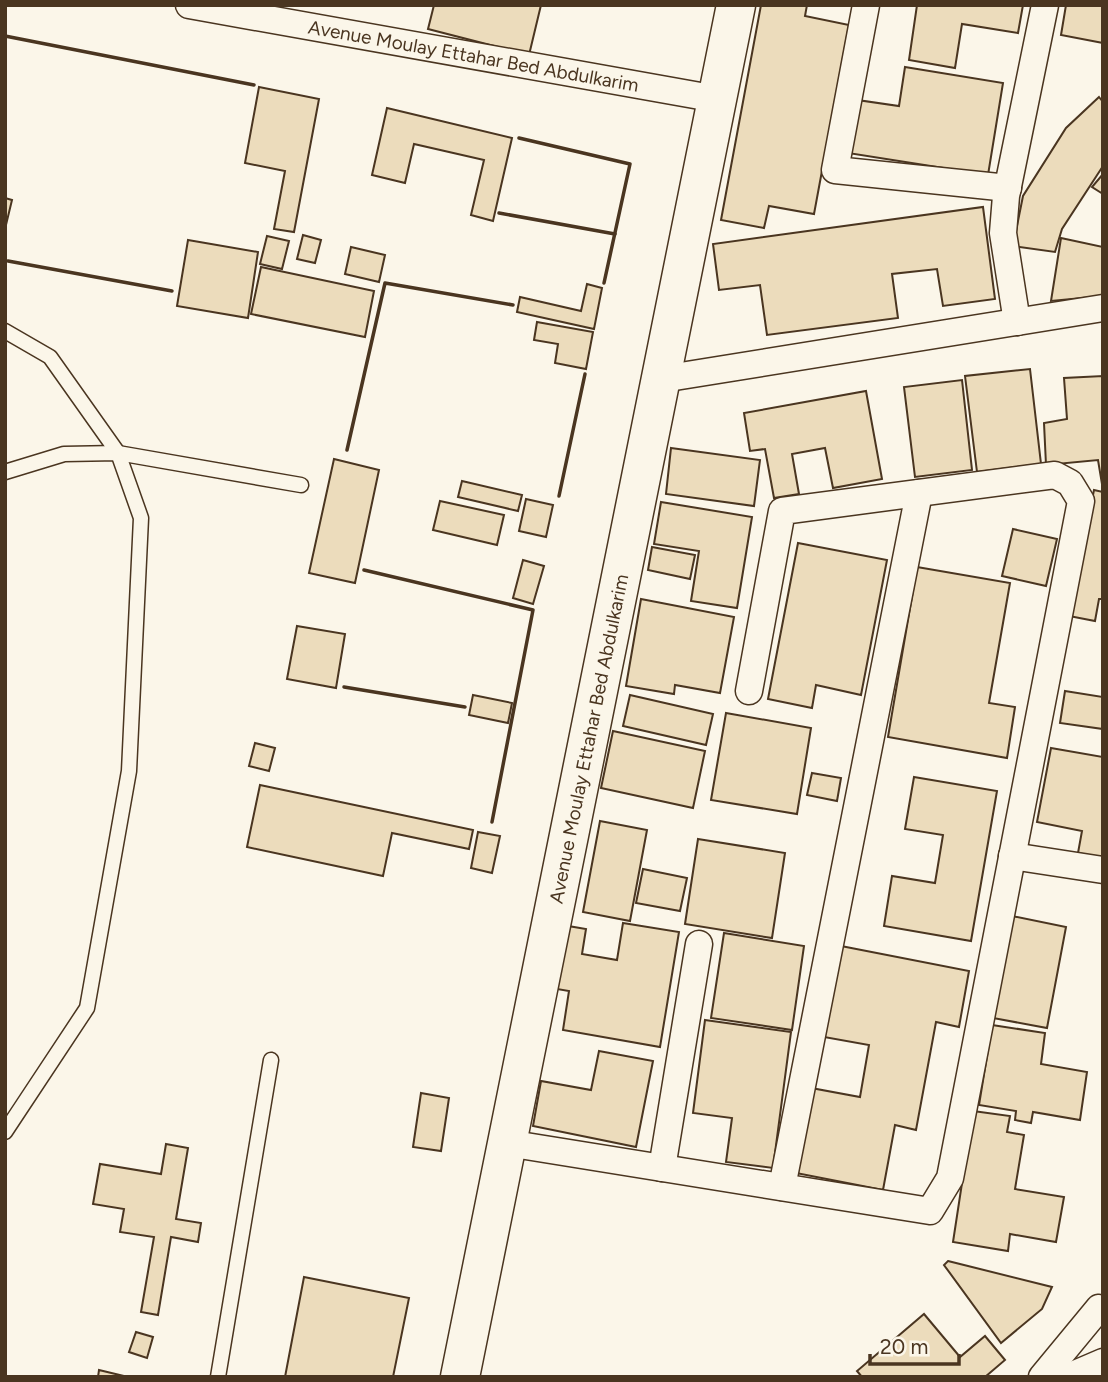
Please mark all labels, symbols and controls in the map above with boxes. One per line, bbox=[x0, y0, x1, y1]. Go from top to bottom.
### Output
street label: Avenue Moulay Ettahar Bed Abdulkarim bbox=[306, 15, 641, 97]
street label: Avenue Moulay Ettahar Bed Abdulkarim bbox=[545, 572, 633, 906]
scale bar bbox=[870, 1322, 959, 1366]
text: 20 m bbox=[880, 1334, 928, 1359]

